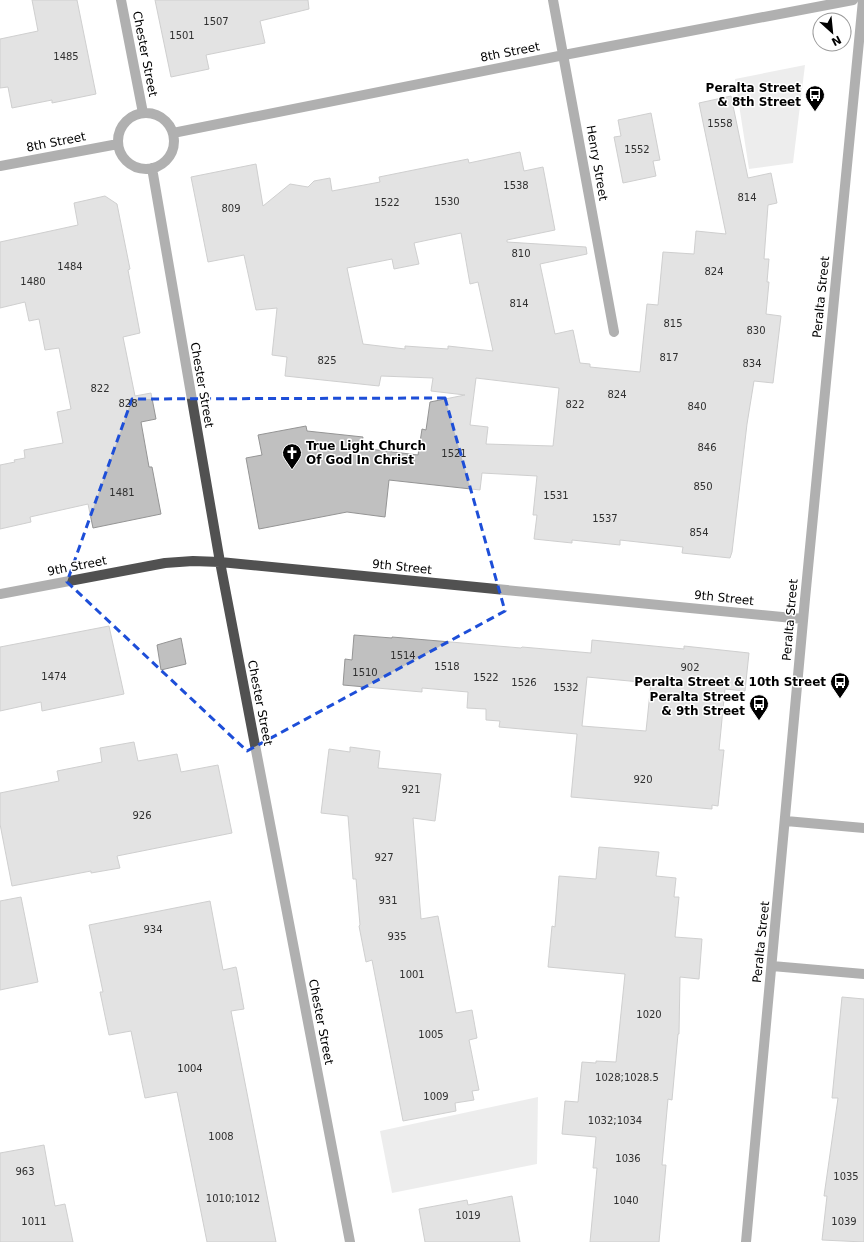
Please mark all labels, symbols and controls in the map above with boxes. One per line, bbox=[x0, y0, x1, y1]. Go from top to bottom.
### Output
street label: Chester Street bbox=[130, 10, 160, 98]
north arrow bbox=[812, 12, 852, 52]
house number: 1507 bbox=[203, 16, 229, 27]
house number: 1501 bbox=[169, 30, 195, 41]
text: N bbox=[829, 33, 843, 48]
street label: 8th Street bbox=[479, 39, 541, 65]
house number: 1485 bbox=[53, 51, 79, 62]
place label: Peralta Street & 8th Street bbox=[706, 81, 801, 109]
bus stop icon: Peralta Street & 8th Street bbox=[804, 84, 826, 112]
house number: 1558 bbox=[707, 118, 733, 129]
street label: Henry Street bbox=[583, 124, 611, 202]
street label: 8th Street bbox=[25, 129, 87, 155]
house number: 1552 bbox=[624, 144, 650, 155]
house number: 1538 bbox=[503, 180, 529, 191]
house number: 814 bbox=[737, 192, 757, 203]
house number: 1530 bbox=[434, 196, 460, 207]
house number: 1522 bbox=[374, 197, 400, 208]
house number: 809 bbox=[221, 203, 241, 214]
house number: 810 bbox=[511, 248, 531, 259]
street label: Peralta Street bbox=[810, 255, 832, 339]
house number: 1484 bbox=[57, 261, 83, 272]
house number: 824 bbox=[704, 266, 724, 277]
house number: 1480 bbox=[20, 276, 46, 287]
house number: 814 bbox=[509, 298, 529, 309]
house number: 815 bbox=[663, 318, 683, 329]
house number: 830 bbox=[746, 325, 766, 336]
street label: Chester Street bbox=[188, 341, 216, 429]
house number: 817 bbox=[659, 352, 679, 363]
house number: 825 bbox=[317, 355, 337, 366]
house number: 834 bbox=[742, 358, 762, 369]
house number: 822 bbox=[90, 383, 110, 394]
house number: 824 bbox=[607, 389, 627, 400]
house number: 828 bbox=[118, 398, 138, 409]
house number: 822 bbox=[565, 399, 585, 410]
house number: 840 bbox=[687, 401, 707, 412]
place label: True Light Church Of God In Christ bbox=[306, 439, 426, 467]
church icon: True Light Church Of God In Christ bbox=[281, 442, 303, 470]
house number: 846 bbox=[697, 442, 717, 453]
house number: 1521 bbox=[441, 448, 467, 459]
house number: 850 bbox=[693, 481, 713, 492]
house number: 1481 bbox=[109, 487, 135, 498]
house number: 1531 bbox=[543, 490, 569, 501]
house number: 1537 bbox=[592, 513, 618, 524]
house number: 854 bbox=[689, 527, 709, 538]
street label: 9th Street bbox=[46, 553, 108, 579]
street label: 9th Street bbox=[371, 557, 433, 577]
street label: Peralta Street bbox=[779, 578, 801, 662]
street label: 9th Street bbox=[693, 588, 755, 608]
house number: 1514 bbox=[390, 650, 416, 661]
street label: Chester Street bbox=[245, 659, 275, 747]
house number: 1518 bbox=[434, 661, 460, 672]
house number: 902 bbox=[680, 662, 700, 673]
house number: 1510 bbox=[352, 667, 378, 678]
house number: 1474 bbox=[41, 671, 67, 682]
bus stop icon: Peralta Street & 10th Street bbox=[829, 671, 851, 699]
house number: 1522 bbox=[473, 672, 499, 683]
place label: Peralta Street & 10th Street bbox=[634, 675, 826, 689]
house number: 1526 bbox=[511, 677, 537, 688]
house number: 1532 bbox=[553, 682, 579, 693]
place label: Peralta Street & 9th Street bbox=[650, 690, 745, 718]
bus stop icon: Peralta Street & 9th Street bbox=[748, 693, 770, 721]
house number: 920 bbox=[633, 774, 653, 785]
house number: 921 bbox=[401, 784, 421, 795]
house number: 926 bbox=[132, 810, 152, 821]
house number: 927 bbox=[374, 852, 394, 863]
house number: 931 bbox=[378, 895, 398, 906]
street label: Peralta Street bbox=[750, 900, 772, 984]
house number: 934 bbox=[143, 924, 163, 935]
house number: 935 bbox=[387, 931, 407, 942]
house number: 1001 bbox=[399, 969, 425, 980]
street label: Chester Street bbox=[306, 978, 336, 1066]
house number: 1020 bbox=[636, 1009, 662, 1020]
house number: 1005 bbox=[418, 1029, 444, 1040]
house number: 1004 bbox=[177, 1063, 203, 1074]
house number: 1028;1028.5 bbox=[595, 1072, 659, 1083]
house number: 1009 bbox=[423, 1091, 449, 1102]
house number: 1032;1034 bbox=[588, 1115, 642, 1126]
house number: 1008 bbox=[208, 1131, 234, 1142]
house number: 1036 bbox=[615, 1153, 641, 1164]
house number: 963 bbox=[15, 1166, 35, 1177]
house number: 1035 bbox=[833, 1171, 859, 1182]
house number: 1010;1012 bbox=[206, 1193, 260, 1204]
house number: 1040 bbox=[613, 1195, 639, 1206]
house number: 1019 bbox=[455, 1210, 481, 1221]
house number: 1011 bbox=[21, 1216, 47, 1227]
house number: 1039 bbox=[831, 1216, 857, 1227]

